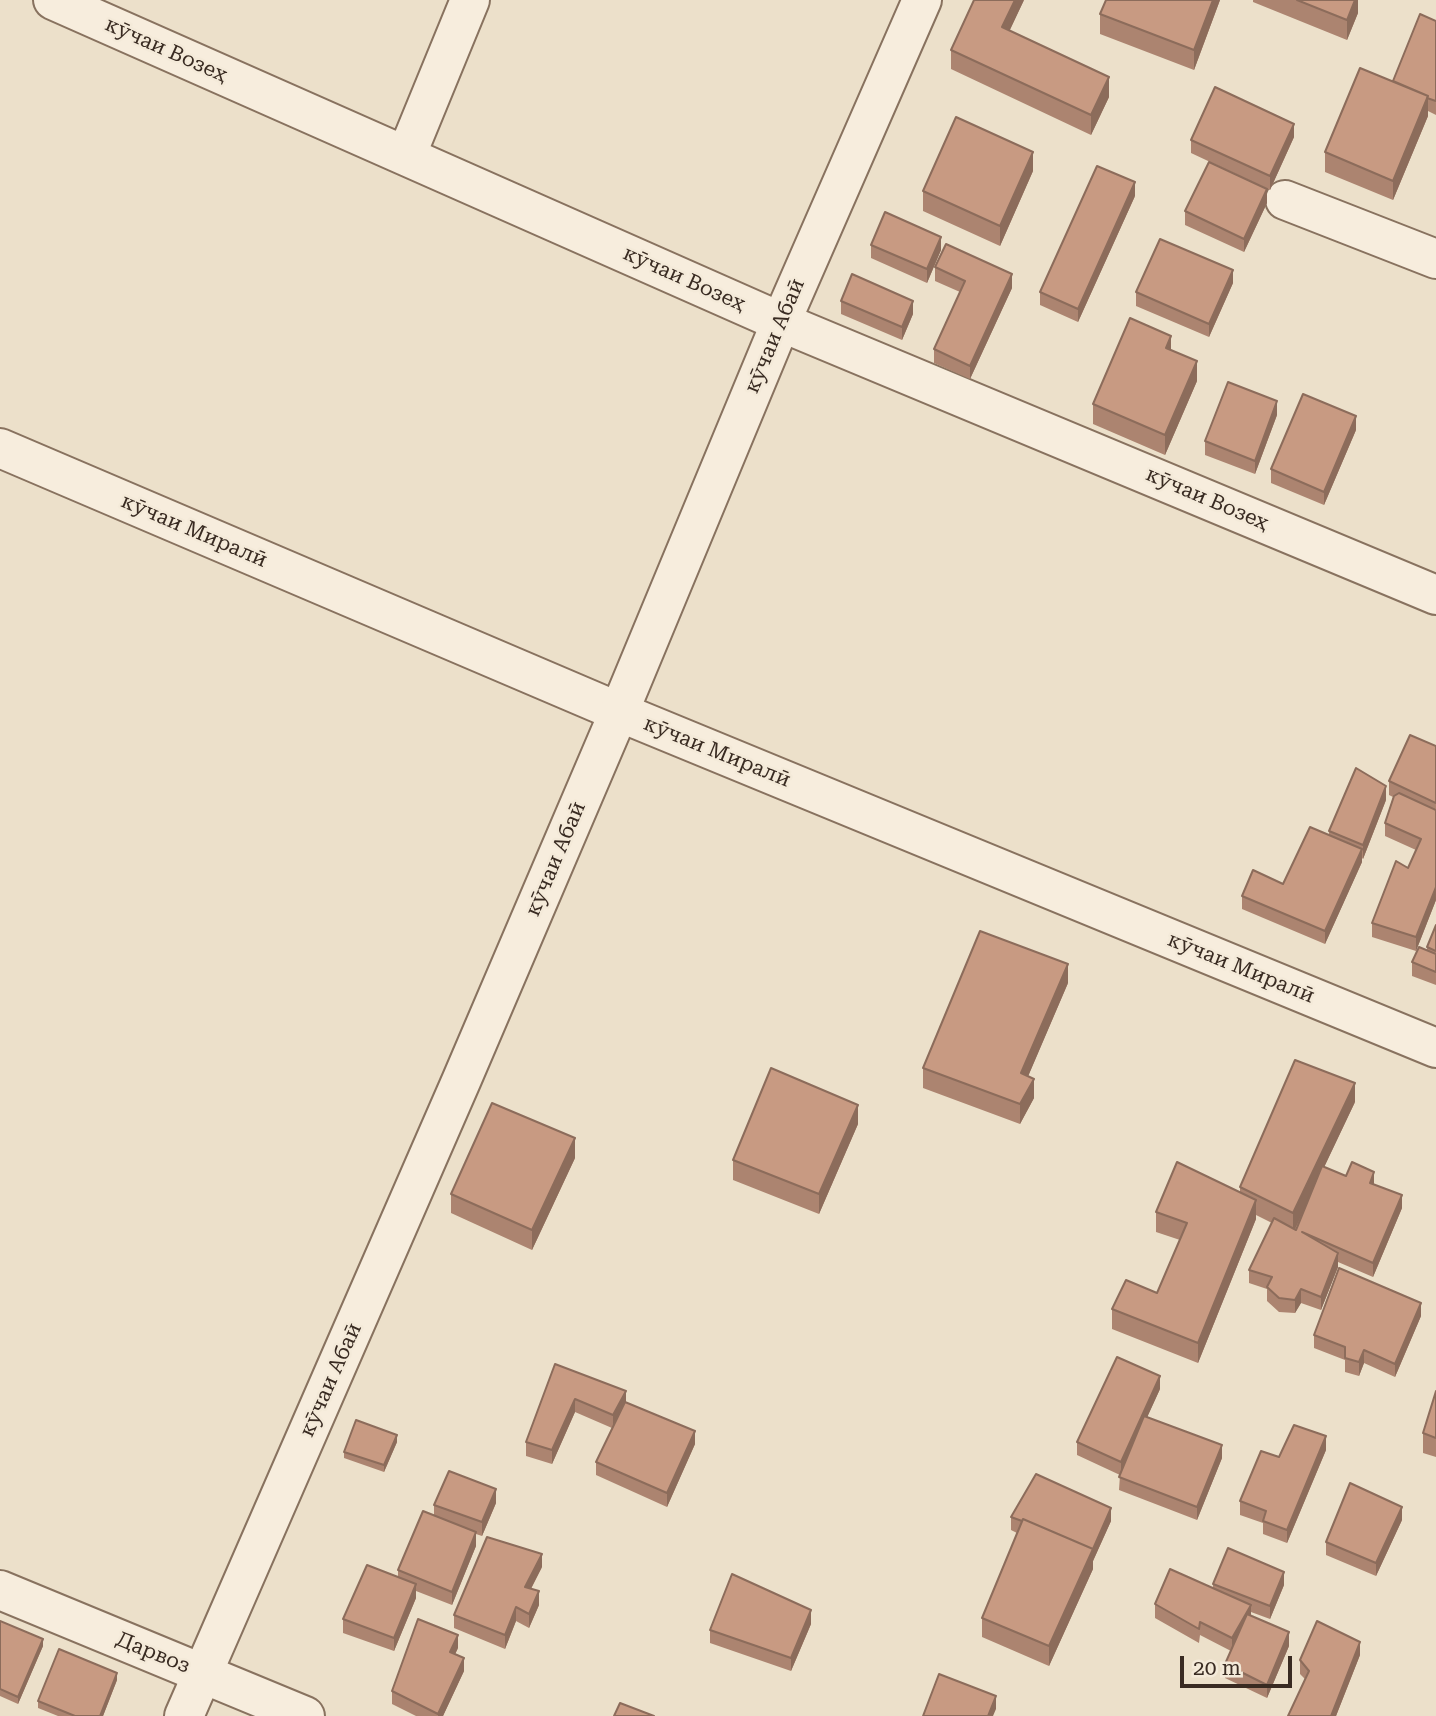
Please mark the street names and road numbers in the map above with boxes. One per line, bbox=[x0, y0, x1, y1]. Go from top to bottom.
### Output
street label: кӯчаи Возеҳ bbox=[101, 12, 231, 88]
street label: кӯчаи Возеҳ bbox=[619, 241, 749, 317]
street label: кӯчаи Абаӣ bbox=[740, 275, 810, 397]
street label: кӯчаи Возеҳ bbox=[1142, 462, 1272, 536]
street label: кӯчаи Миралӣ bbox=[117, 489, 271, 573]
street label: кӯчаи Миралӣ bbox=[640, 711, 794, 793]
street label: кӯчаи Абаӣ bbox=[521, 798, 591, 920]
street label: кӯчаи Миралӣ bbox=[1164, 927, 1318, 1009]
street label: кӯчаи Абаӣ bbox=[295, 1319, 367, 1441]
street label: Дарвоз bbox=[112, 1627, 194, 1679]

